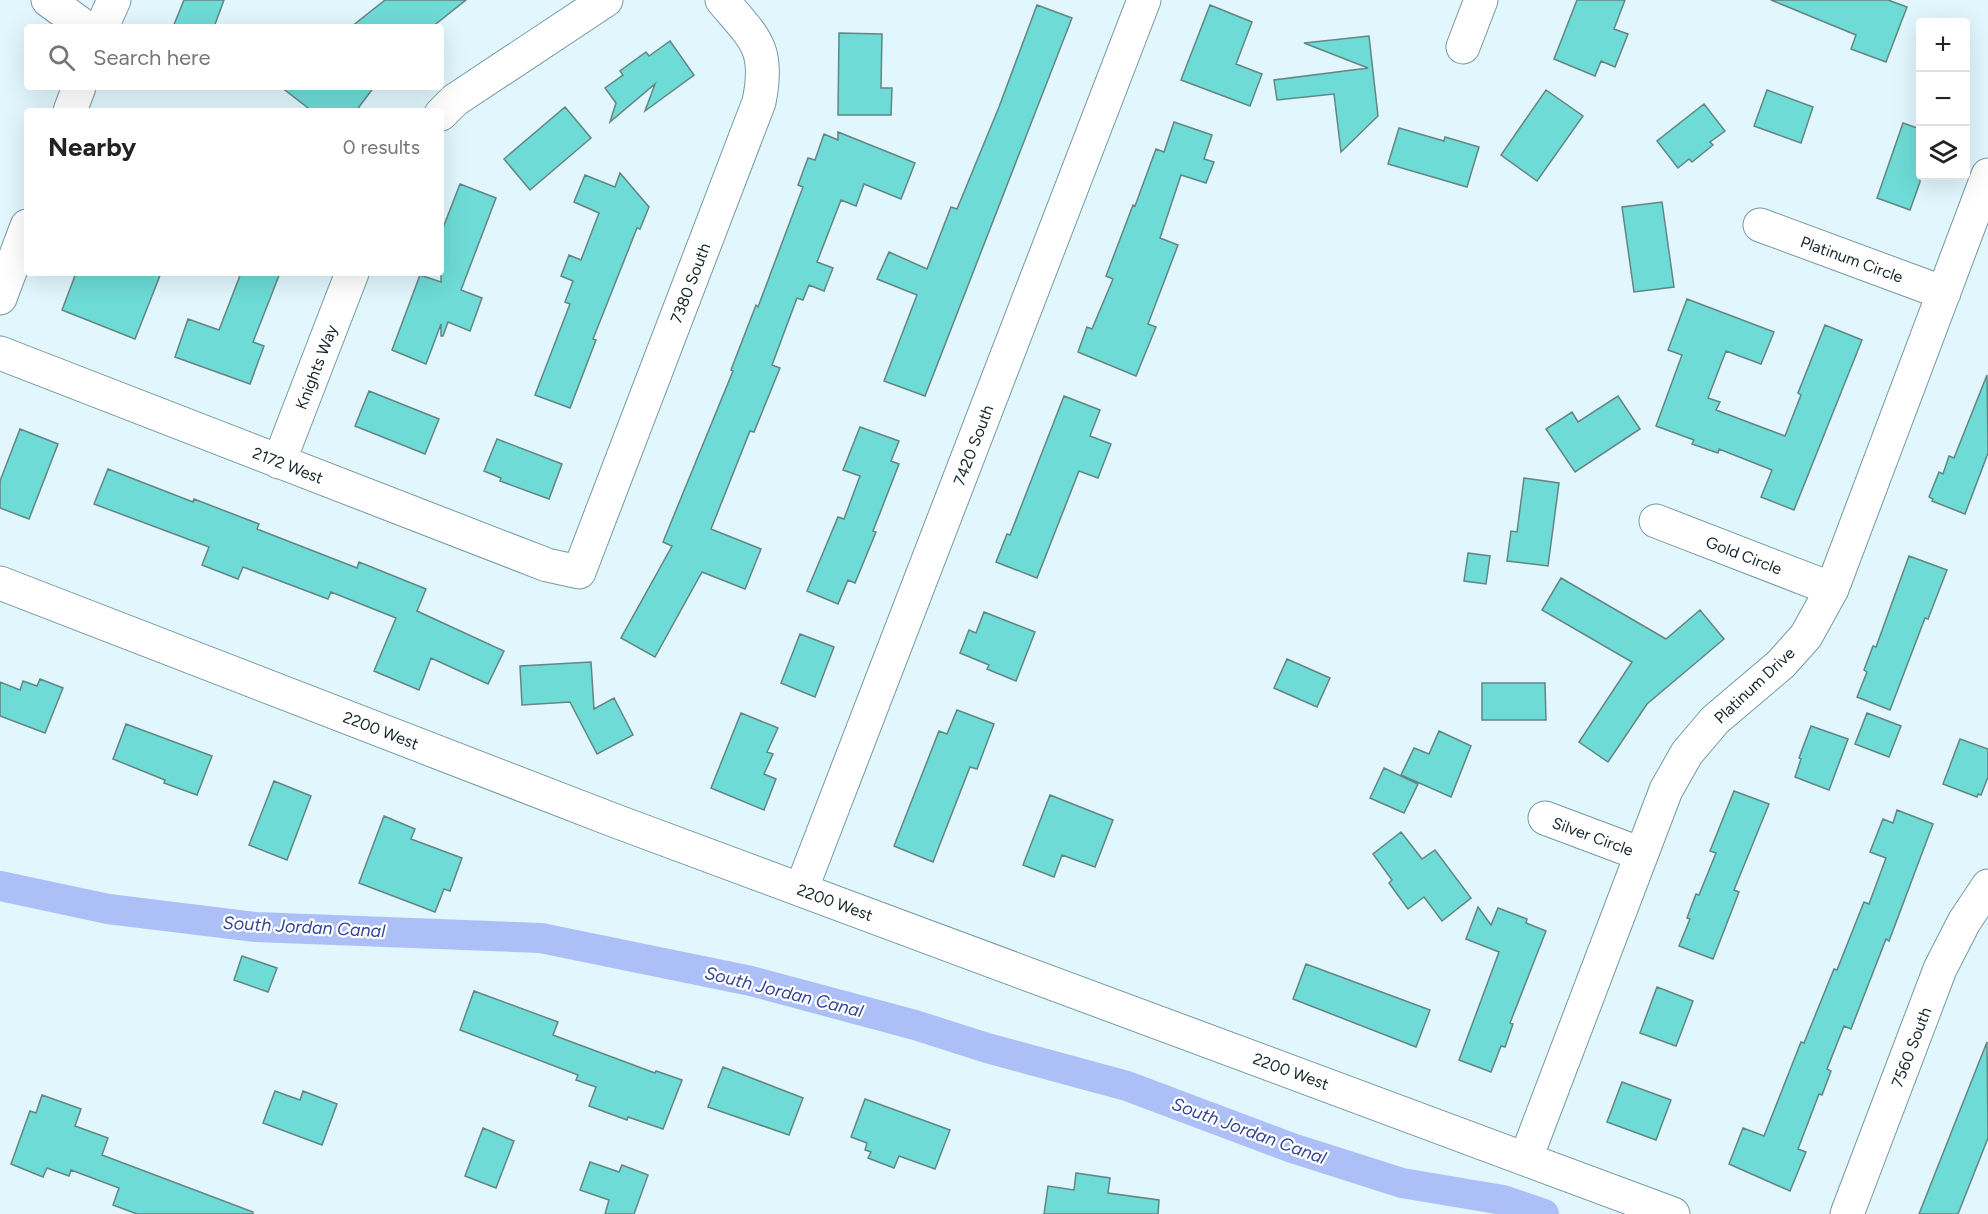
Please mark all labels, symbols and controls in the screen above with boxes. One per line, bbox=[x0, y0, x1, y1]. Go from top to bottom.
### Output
map controls bbox=[1916, 18, 1970, 180]
button: + bbox=[1916, 18, 1970, 72]
search box bbox=[24, 24, 444, 90]
icon: search bbox=[45, 41, 78, 74]
text: Search here bbox=[93, 44, 211, 71]
button: − bbox=[1916, 72, 1970, 126]
button: layers bbox=[1916, 126, 1970, 180]
text: Nearby bbox=[48, 131, 136, 163]
text: 0 results bbox=[343, 135, 420, 159]
street label: Platinum Circle bbox=[1798, 232, 1906, 287]
street label: 7380 South bbox=[666, 240, 714, 326]
street label: Knights Way bbox=[292, 322, 342, 412]
street label: 7420 South bbox=[949, 402, 998, 488]
street label: 2172 West bbox=[250, 443, 326, 488]
street label: Gold Circle bbox=[1703, 532, 1785, 579]
street label: Platinum Drive bbox=[1710, 643, 1799, 727]
street label: 2200 West bbox=[340, 707, 421, 754]
street label: Silver Circle bbox=[1550, 813, 1636, 860]
street label: 2200 West bbox=[794, 880, 875, 925]
water label: South Jordan Canal bbox=[222, 912, 387, 942]
water label: South Jordan Canal bbox=[702, 962, 867, 1023]
street label: 7560 South bbox=[1888, 1004, 1935, 1090]
street label: 2200 West bbox=[1250, 1049, 1331, 1094]
water label: South Jordan Canal bbox=[1169, 1093, 1330, 1169]

